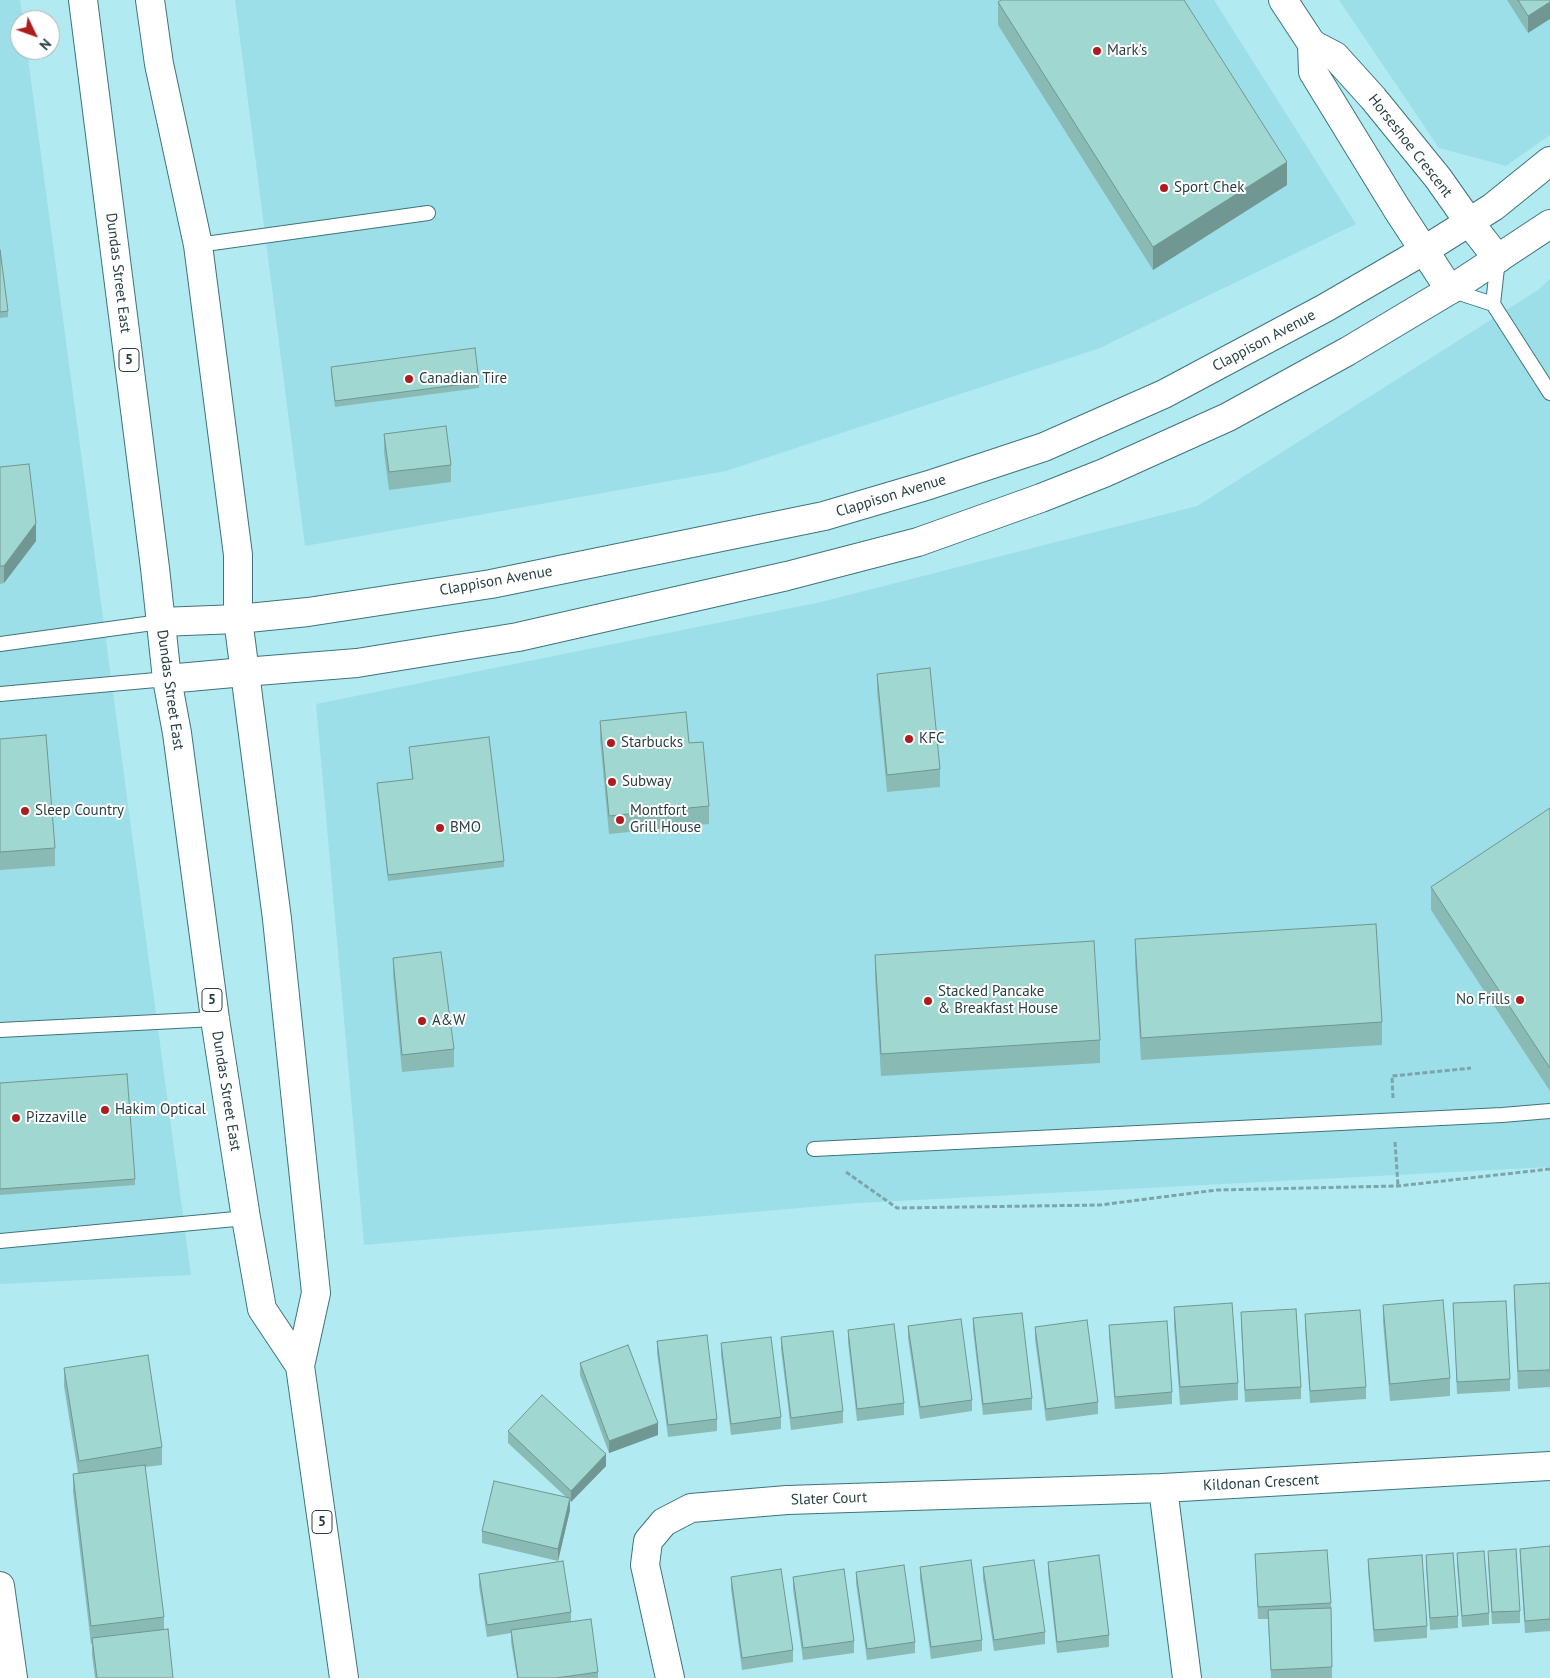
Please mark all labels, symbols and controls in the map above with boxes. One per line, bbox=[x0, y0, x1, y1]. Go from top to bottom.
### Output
north arrow bbox=[10, 10, 60, 60]
text: N bbox=[36, 35, 55, 54]
place label: Mark's bbox=[1107, 42, 1147, 60]
marker: Mark's bbox=[1091, 45, 1103, 57]
street label: Horseshoe Crescent bbox=[1364, 91, 1456, 201]
place label: Sport Chek bbox=[1174, 179, 1244, 197]
marker: Sport Chek bbox=[1158, 182, 1170, 194]
street label: Dundas Street East bbox=[102, 212, 134, 334]
street label: Clappison Avenue bbox=[1209, 306, 1319, 376]
road number: 5 bbox=[119, 348, 139, 372]
place label: Canadian Tire bbox=[419, 370, 507, 388]
marker: Canadian Tire bbox=[403, 373, 415, 385]
street label: Clappison Avenue bbox=[834, 471, 948, 521]
street label: Clappison Avenue bbox=[438, 562, 554, 600]
street label: Dundas Street East bbox=[153, 629, 187, 751]
place label: KFC bbox=[919, 730, 944, 748]
marker: KFC bbox=[903, 733, 915, 745]
place label: Starbucks bbox=[621, 734, 683, 752]
marker: Starbucks bbox=[605, 737, 617, 749]
place label: Subway bbox=[622, 773, 671, 791]
marker: Subway bbox=[606, 776, 618, 788]
place label: Sleep Country bbox=[35, 802, 124, 820]
place label: Montfort Grill House bbox=[630, 802, 701, 837]
marker: Sleep Country bbox=[19, 805, 31, 817]
marker: Montfort Grill House bbox=[614, 814, 626, 826]
place label: BMO bbox=[450, 819, 481, 837]
marker: BMO bbox=[434, 822, 446, 834]
place label: Stacked Pancake & Breakfast House bbox=[938, 983, 1058, 1018]
road number: 5 bbox=[202, 988, 222, 1012]
place label: No Frills bbox=[1456, 991, 1510, 1009]
marker: No Frills bbox=[1514, 994, 1526, 1006]
marker: Stacked Pancake & Breakfast House bbox=[922, 995, 934, 1007]
place label: A&W bbox=[432, 1012, 465, 1030]
marker: A&W bbox=[416, 1015, 428, 1027]
street label: Dundas Street East bbox=[208, 1030, 244, 1152]
place label: Hakim Optical bbox=[115, 1101, 206, 1119]
marker: Hakim Optical bbox=[99, 1104, 111, 1116]
place label: Pizzaville bbox=[26, 1109, 87, 1127]
marker: Pizzaville bbox=[10, 1112, 22, 1124]
street label: Kildonan Crescent bbox=[1203, 1471, 1319, 1495]
street label: Slater Court bbox=[791, 1489, 867, 1509]
road number: 5 bbox=[312, 1510, 332, 1534]

